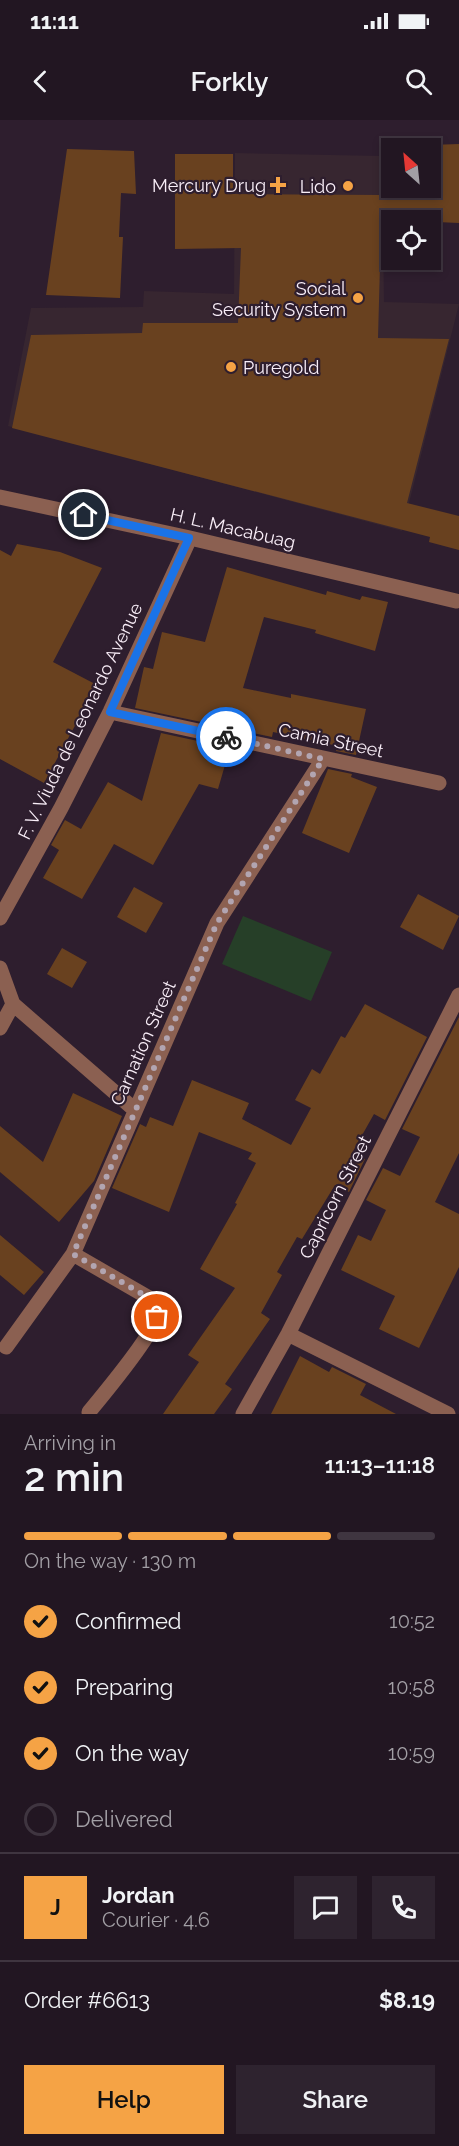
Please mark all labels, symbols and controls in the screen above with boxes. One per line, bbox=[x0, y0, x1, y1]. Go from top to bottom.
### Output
text: 11:11 bbox=[30, 8, 79, 34]
icon: back bbox=[24, 65, 57, 98]
icon: search bbox=[402, 65, 435, 98]
text: Forkly bbox=[190, 66, 269, 97]
north arrow bbox=[381, 138, 441, 198]
map controls bbox=[381, 138, 441, 270]
place label: Mercury Drug bbox=[152, 175, 266, 196]
place label: Lido bbox=[300, 176, 336, 197]
marker: Mercury Drug bbox=[271, 178, 285, 192]
marker: Lido bbox=[341, 179, 355, 193]
button: locate bbox=[381, 210, 441, 270]
place label: Social Security System bbox=[212, 278, 346, 320]
marker: Social Security System bbox=[351, 291, 365, 305]
place label: Puregold bbox=[243, 357, 319, 378]
marker: Puregold bbox=[224, 360, 238, 374]
pin bbox=[58, 489, 109, 540]
icon: home bbox=[67, 498, 100, 531]
street label: H. L. Macabuag bbox=[168, 503, 298, 553]
street label: F. V. Viuda de Leonardo Avenue bbox=[13, 599, 147, 843]
courier bbox=[196, 707, 256, 767]
street label: Camia Street bbox=[277, 719, 385, 761]
icon: bike bbox=[210, 721, 243, 754]
street label: Carnation Street bbox=[106, 977, 180, 1109]
street label: Capricorn Street bbox=[295, 1132, 375, 1262]
pin bbox=[131, 1291, 182, 1342]
icon: bag bbox=[140, 1300, 173, 1333]
text: Arriving in bbox=[24, 1431, 116, 1455]
text: 11:13–11:18 bbox=[325, 1452, 435, 1478]
text: 2 min bbox=[24, 1454, 124, 1500]
text: On the way · 130 m bbox=[24, 1549, 196, 1573]
icon: check bbox=[24, 1605, 57, 1638]
text: Confirmed bbox=[75, 1608, 182, 1634]
text: 10:52 bbox=[389, 1609, 435, 1633]
icon: check bbox=[24, 1671, 57, 1704]
text: Preparing bbox=[75, 1674, 173, 1700]
text: 10:58 bbox=[388, 1675, 435, 1699]
icon: check bbox=[24, 1737, 57, 1770]
text: On the way bbox=[75, 1740, 189, 1766]
text: 10:59 bbox=[388, 1741, 435, 1765]
text: Delivered bbox=[75, 1806, 173, 1832]
button: chat bbox=[294, 1876, 357, 1939]
button: phone bbox=[372, 1876, 435, 1939]
text: Jordan bbox=[102, 1882, 174, 1908]
text: J bbox=[50, 1894, 61, 1920]
text: Courier · 4.6 bbox=[102, 1908, 210, 1932]
text: Order #6613 bbox=[24, 1987, 150, 2013]
text: $8.19 bbox=[379, 1987, 435, 2013]
button: Help bbox=[24, 2065, 224, 2134]
button: Share bbox=[236, 2065, 435, 2134]

